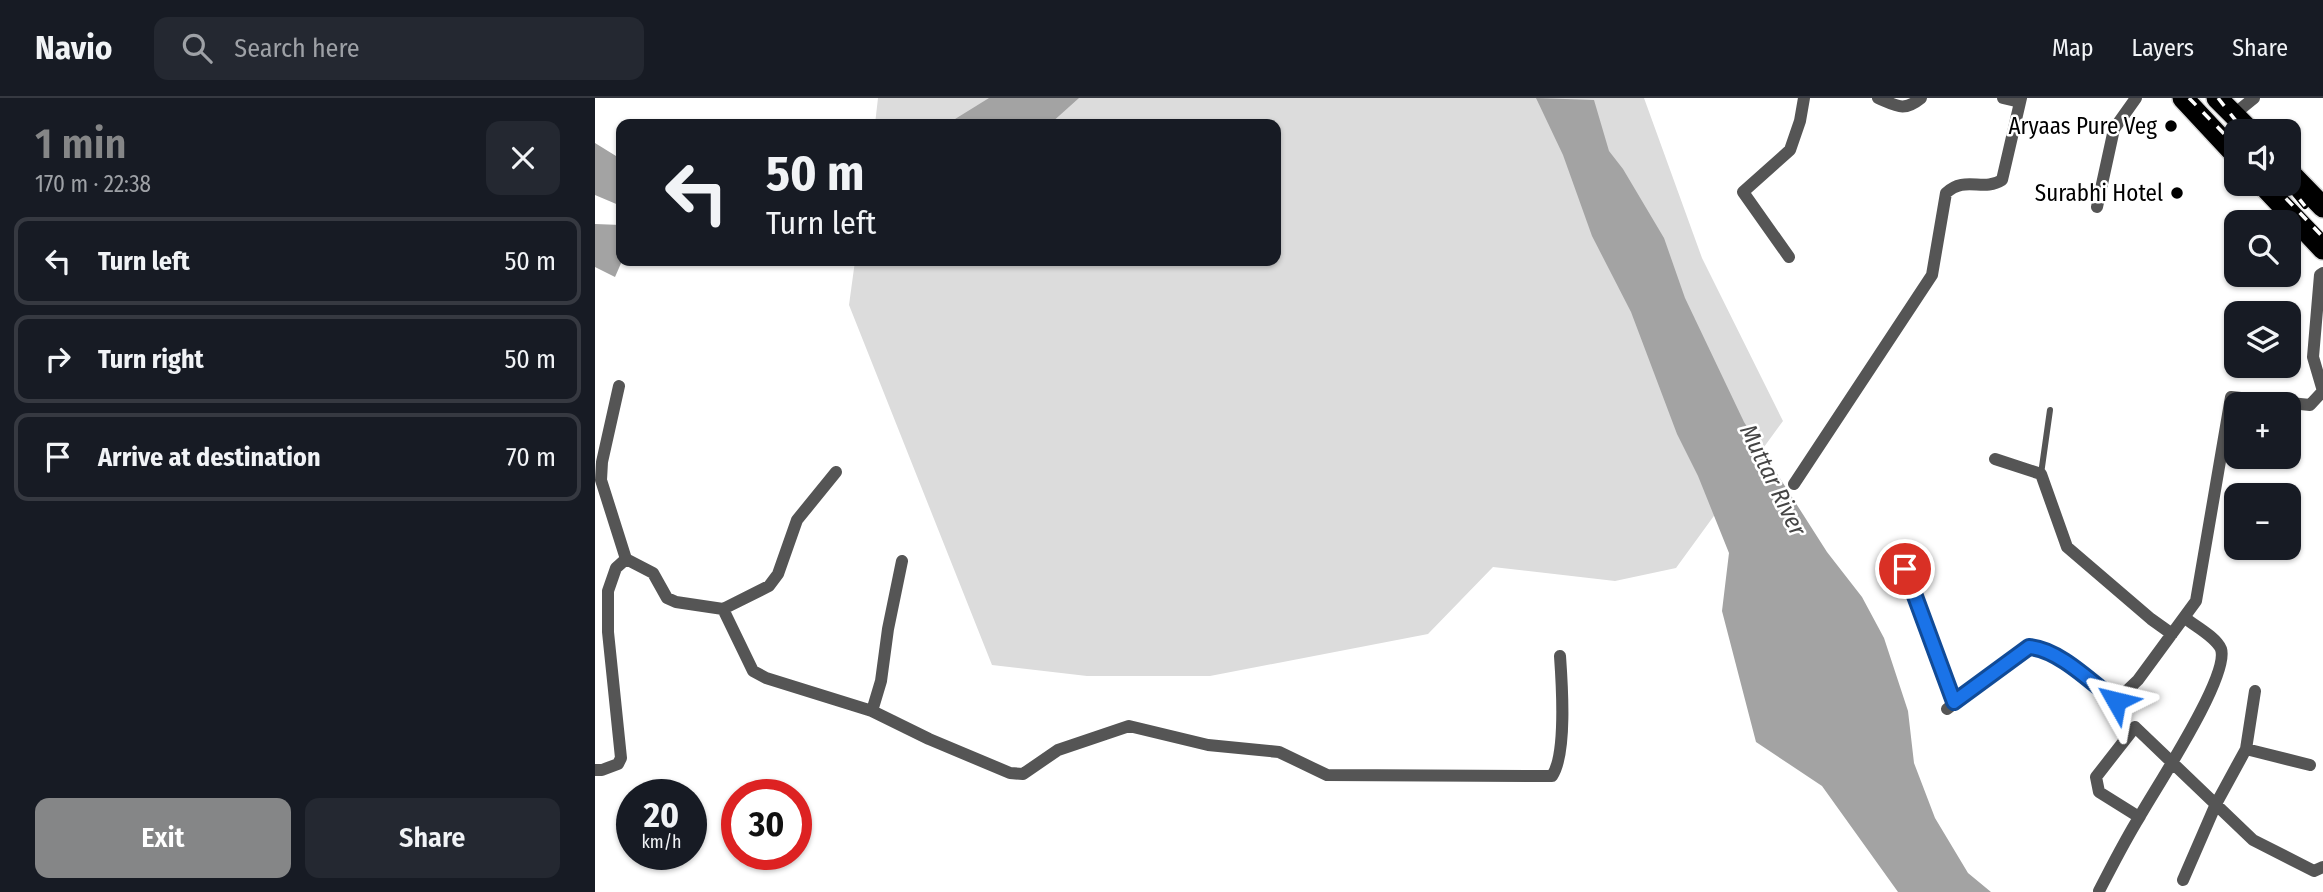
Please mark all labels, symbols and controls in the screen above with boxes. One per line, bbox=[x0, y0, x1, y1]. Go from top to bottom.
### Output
search box bbox=[154, 17, 644, 80]
text: Navio bbox=[35, 28, 112, 68]
icon: search bbox=[178, 29, 216, 67]
text: Search here bbox=[234, 33, 360, 64]
text: Map bbox=[2052, 34, 2094, 62]
text: Layers bbox=[2132, 34, 2194, 62]
text: Share bbox=[2232, 34, 2288, 62]
place label: Aryaas Pure Veg bbox=[2008, 112, 2157, 140]
marker: Aryaas Pure Veg bbox=[2163, 118, 2179, 134]
text: 1 min bbox=[35, 119, 126, 169]
map controls bbox=[2224, 119, 2301, 560]
button: sound bbox=[2224, 119, 2301, 196]
button: close bbox=[486, 121, 560, 195]
text: 50 m bbox=[766, 144, 864, 203]
icon: left bbox=[651, 147, 742, 238]
text: 170 m · 22:38 bbox=[35, 170, 151, 198]
place label: Surabhi Hotel bbox=[2035, 179, 2163, 207]
marker: Surabhi Hotel bbox=[2169, 185, 2185, 201]
text: Turn left bbox=[766, 204, 876, 242]
button: search bbox=[2224, 210, 2301, 287]
icon: left bbox=[39, 242, 77, 280]
text: Turn left bbox=[98, 246, 190, 277]
text: 50 m bbox=[504, 246, 556, 277]
button: layers bbox=[2224, 301, 2301, 378]
icon: right bbox=[39, 340, 77, 378]
text: Turn right bbox=[98, 344, 204, 375]
text: 50 m bbox=[504, 344, 556, 375]
button: + bbox=[2224, 392, 2301, 469]
water label: Muttar River bbox=[1734, 420, 1812, 541]
icon: arrive bbox=[39, 438, 77, 476]
text: Arrive at destination bbox=[98, 442, 321, 473]
text: 70 m bbox=[506, 442, 556, 473]
button: − bbox=[2224, 483, 2301, 560]
pin bbox=[1875, 539, 1935, 599]
icon: arrive bbox=[1886, 550, 1924, 588]
position arrow bbox=[2079, 664, 2153, 738]
speed limit sign: 30 bbox=[721, 779, 812, 870]
text: 20 bbox=[644, 794, 679, 836]
button: Exit bbox=[35, 798, 291, 878]
button: Share bbox=[305, 798, 560, 878]
text: km/h bbox=[641, 831, 682, 853]

